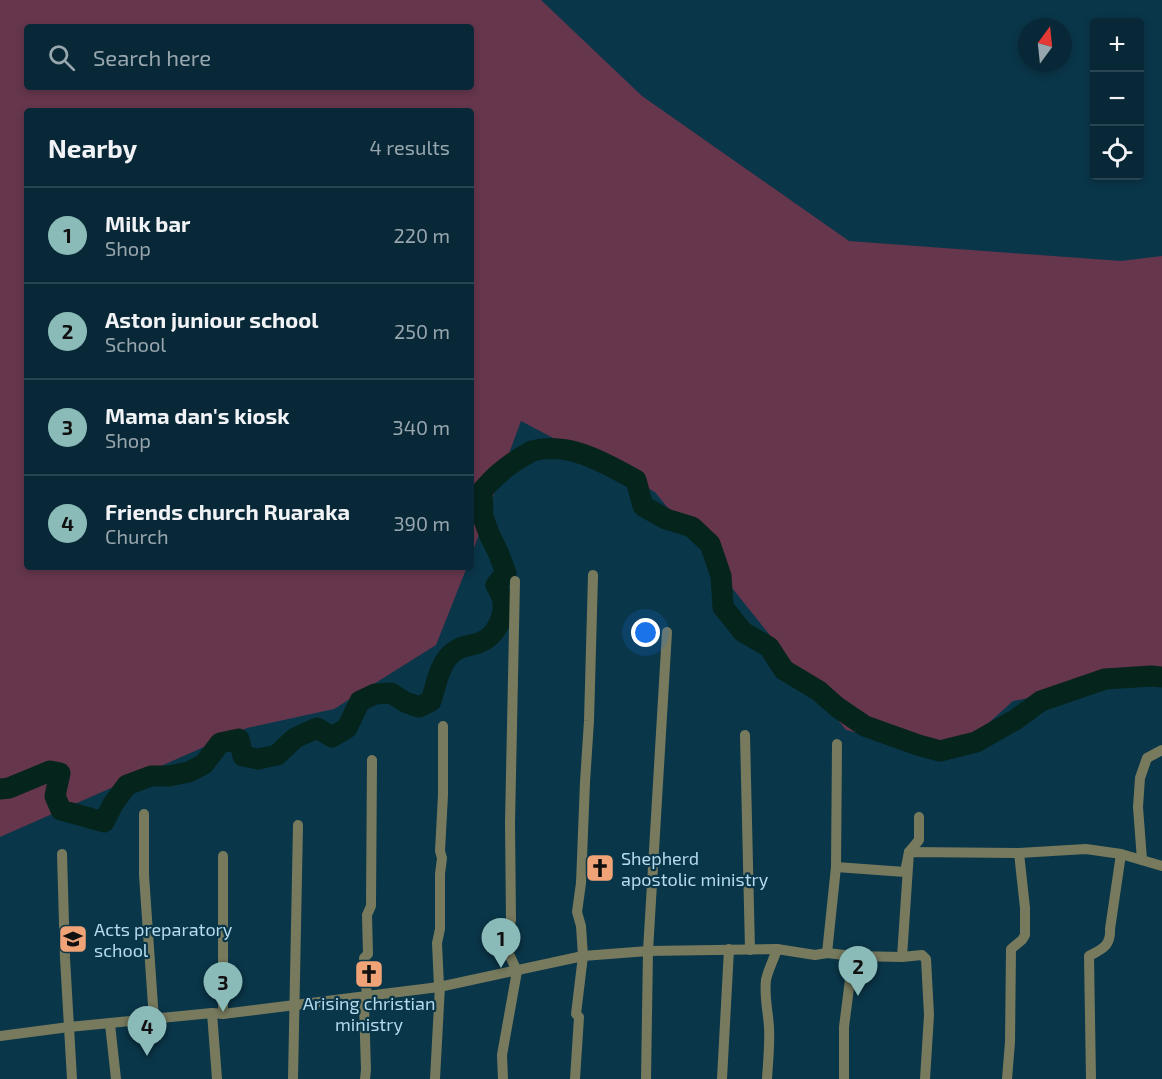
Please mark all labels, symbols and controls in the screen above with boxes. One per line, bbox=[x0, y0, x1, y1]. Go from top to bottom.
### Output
north arrow bbox=[1018, 18, 1072, 72]
map controls bbox=[1090, 18, 1144, 180]
button: + bbox=[1090, 18, 1144, 72]
search box bbox=[24, 24, 474, 90]
icon: search bbox=[45, 41, 78, 74]
text: Search here bbox=[93, 44, 211, 70]
button: − bbox=[1090, 72, 1144, 126]
button: locate bbox=[1090, 126, 1144, 180]
text: Nearby bbox=[48, 132, 137, 163]
text: 4 results bbox=[370, 135, 450, 159]
text: Milk bar bbox=[105, 210, 190, 236]
text: 1 bbox=[63, 223, 72, 247]
text: 220 m bbox=[393, 223, 450, 247]
text: Shop bbox=[105, 236, 151, 260]
text: Aston juniour school bbox=[105, 306, 318, 332]
text: 2 bbox=[62, 319, 73, 343]
text: 250 m bbox=[394, 319, 450, 343]
text: School bbox=[105, 332, 166, 356]
text: Mama dan's kiosk bbox=[105, 402, 289, 428]
text: 3 bbox=[62, 415, 73, 439]
text: 340 m bbox=[393, 415, 450, 439]
text: Shop bbox=[105, 428, 151, 452]
text: Friends church Ruaraka bbox=[105, 498, 350, 524]
text: 4 bbox=[61, 511, 74, 535]
text: 390 m bbox=[393, 511, 450, 535]
text: Church bbox=[105, 524, 169, 548]
your location bbox=[631, 618, 660, 647]
place label: Shepherd apostolic ministry bbox=[621, 847, 769, 890]
church icon: Shepherd apostolic ministry bbox=[584, 852, 616, 884]
place label: Acts preparatory school bbox=[94, 918, 233, 961]
pin: 1 bbox=[482, 918, 520, 968]
school or university icon: Acts preparatory school bbox=[57, 923, 89, 955]
pin: 2 bbox=[838, 946, 878, 996]
church icon: Arising christian ministry bbox=[353, 958, 385, 990]
pin: 3 bbox=[204, 962, 242, 1012]
place label: Arising christian ministry bbox=[303, 992, 435, 1035]
pin: 4 bbox=[128, 1006, 166, 1056]

